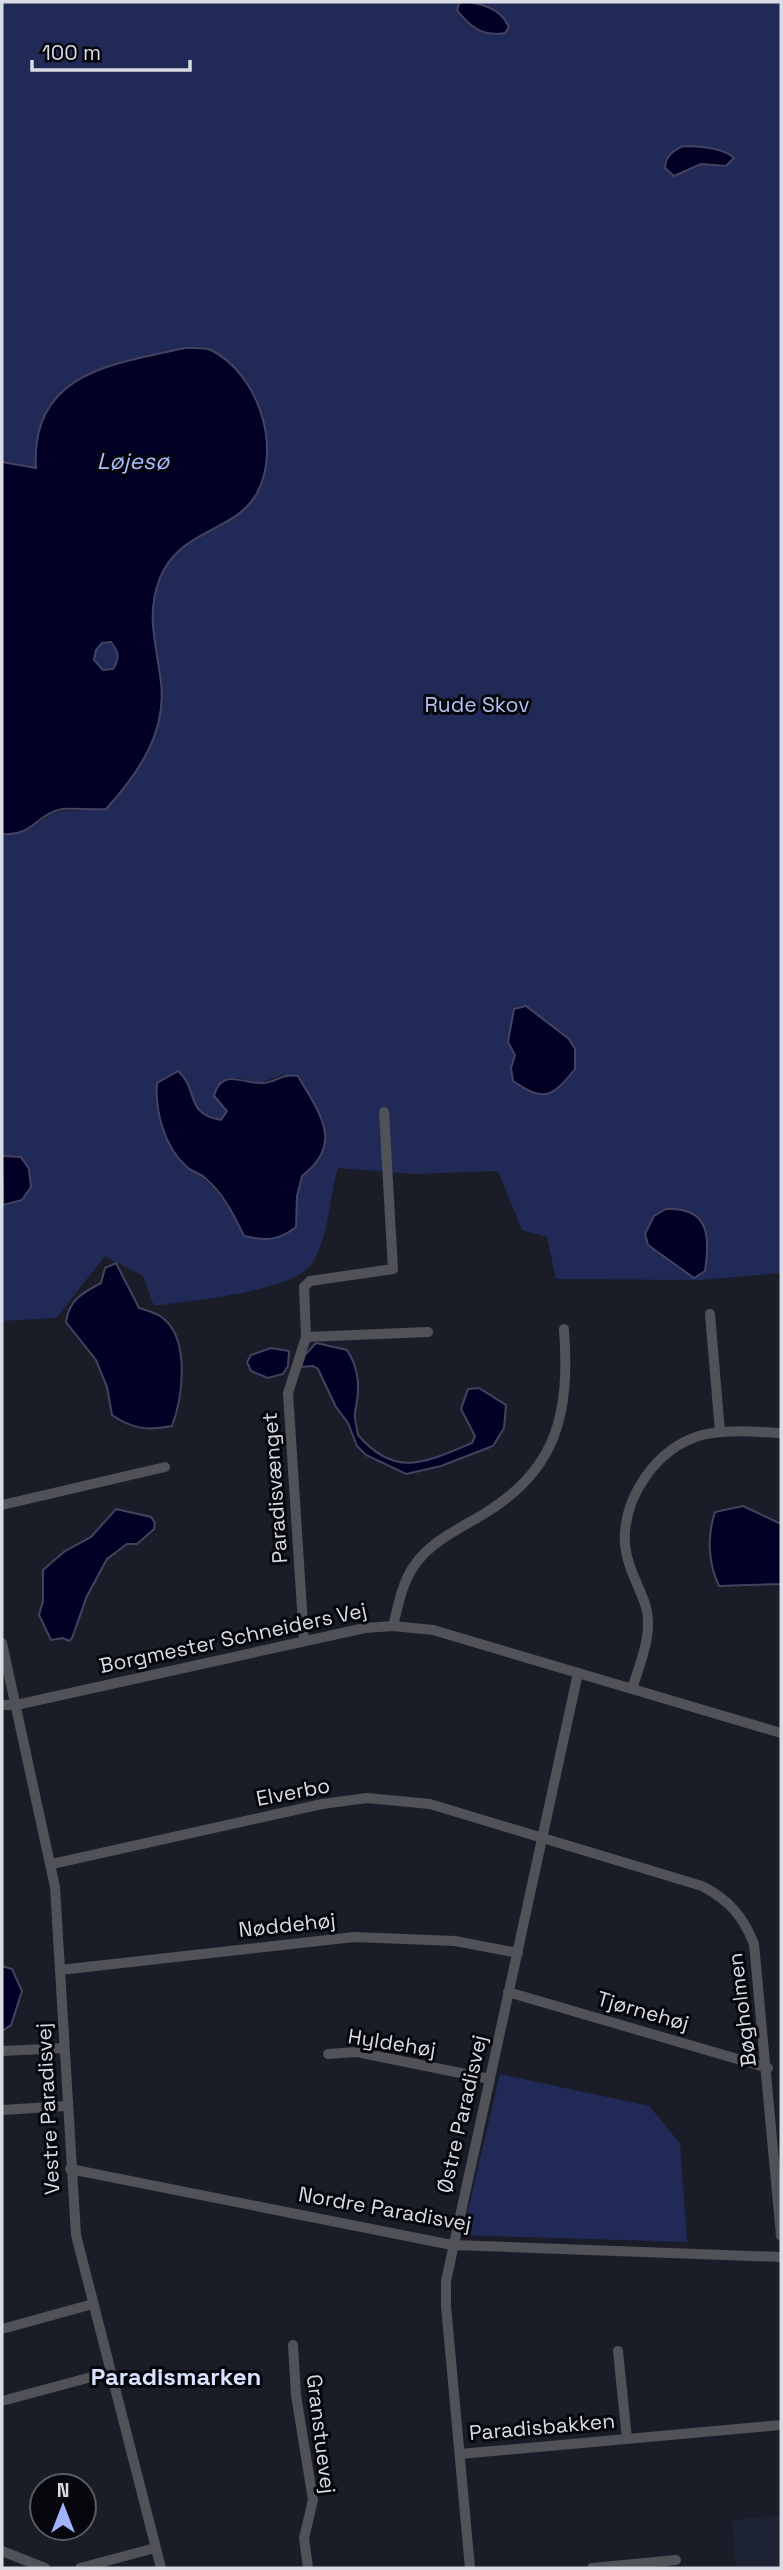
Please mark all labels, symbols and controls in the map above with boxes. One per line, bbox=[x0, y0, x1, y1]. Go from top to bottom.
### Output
scale bar bbox=[32, 28, 189, 72]
text: 100 m bbox=[42, 39, 101, 66]
water label: Løjesø bbox=[97, 446, 170, 476]
park label: Rude Skov bbox=[425, 691, 529, 718]
street label: Paradisvænget bbox=[256, 1411, 293, 1565]
street label: Borgmester Schneiders Vej bbox=[97, 1596, 369, 1679]
street label: Elverbo bbox=[254, 1771, 332, 1812]
street label: Nøddehøj bbox=[237, 1906, 337, 1943]
street label: Bøgholmen bbox=[721, 1951, 762, 2069]
street label: Tjørnehøj bbox=[594, 1985, 692, 2037]
street label: Vestre Paradisvej bbox=[30, 2022, 65, 2196]
street label: Hyldehøj bbox=[346, 2022, 438, 2063]
street label: Østre Paradisvej bbox=[430, 2032, 493, 2196]
street label: Nordre Paradisvej bbox=[297, 2180, 474, 2237]
district label: Paradismarken bbox=[91, 2361, 261, 2392]
street label: Granstuevej bbox=[301, 2373, 342, 2495]
street label: Paradisbakken bbox=[468, 2407, 616, 2446]
north arrow bbox=[28, 2472, 98, 2542]
text: N bbox=[57, 2478, 69, 2503]

